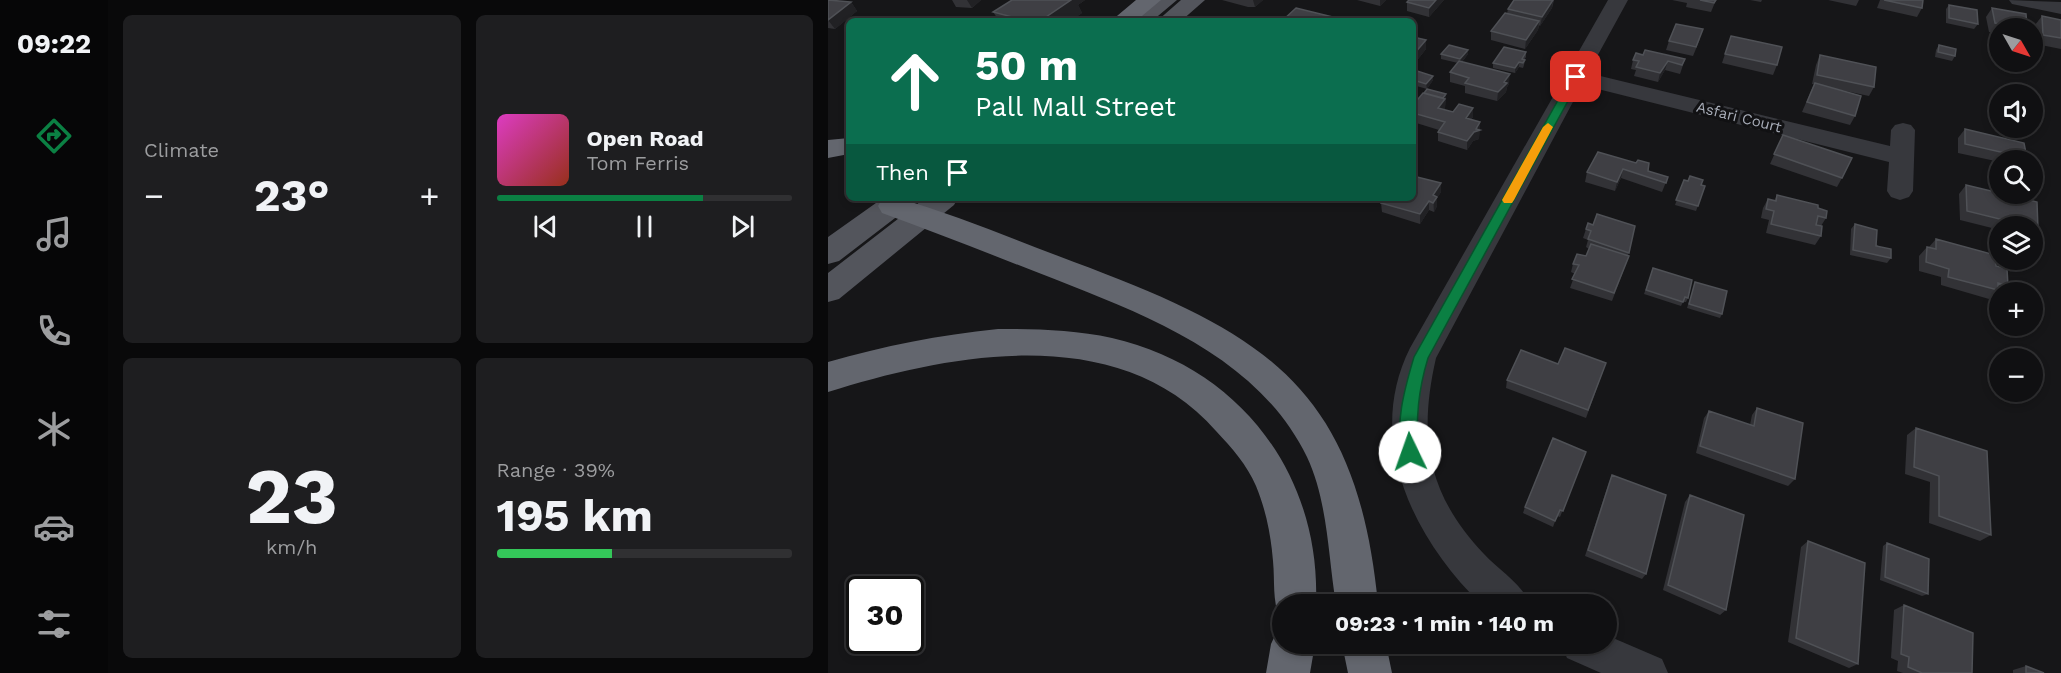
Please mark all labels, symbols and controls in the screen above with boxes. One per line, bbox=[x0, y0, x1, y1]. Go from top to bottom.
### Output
north arrow bbox=[1989, 18, 2043, 72]
map controls bbox=[1989, 18, 2043, 402]
text: 09:22 bbox=[17, 28, 91, 60]
text: 50 m bbox=[975, 41, 1078, 90]
icon: ahead bbox=[876, 42, 954, 120]
pin bbox=[1550, 51, 1601, 102]
icon: arrive bbox=[1559, 60, 1592, 93]
button: sound bbox=[1989, 84, 2043, 138]
text: Pall Mall Street bbox=[975, 91, 1176, 123]
street label: Asfari Court bbox=[1694, 98, 1784, 136]
icon: directions bbox=[33, 115, 75, 157]
text: Open Road bbox=[587, 126, 704, 151]
text: Climate bbox=[144, 138, 219, 162]
button: search bbox=[1989, 150, 2043, 204]
text: Tom Ferris bbox=[587, 151, 689, 175]
icon: arrive bbox=[941, 156, 974, 189]
text: Then bbox=[876, 160, 929, 185]
text: 23° bbox=[254, 169, 330, 222]
text: − bbox=[144, 176, 164, 215]
text: + bbox=[420, 176, 440, 215]
icon: previous bbox=[529, 210, 562, 243]
icon: pause bbox=[628, 210, 661, 243]
icon: next bbox=[726, 210, 759, 243]
icon: music bbox=[33, 213, 75, 255]
button: layers bbox=[1989, 216, 2043, 270]
button: + bbox=[1989, 282, 2043, 336]
icon: phone bbox=[33, 310, 75, 352]
button: − bbox=[1989, 348, 2043, 402]
icon: climate bbox=[33, 408, 75, 450]
position arrow bbox=[1378, 420, 1442, 484]
text: 23 bbox=[245, 450, 338, 542]
text: Range · 39% bbox=[497, 458, 615, 482]
text: 195 km bbox=[497, 489, 653, 542]
icon: car bbox=[33, 506, 75, 548]
text: km/h bbox=[266, 535, 318, 559]
speed limit sign: 30 bbox=[846, 576, 924, 654]
icon: filters bbox=[33, 603, 75, 645]
text: 09:23 · 1 min · 140 m bbox=[1335, 611, 1554, 636]

